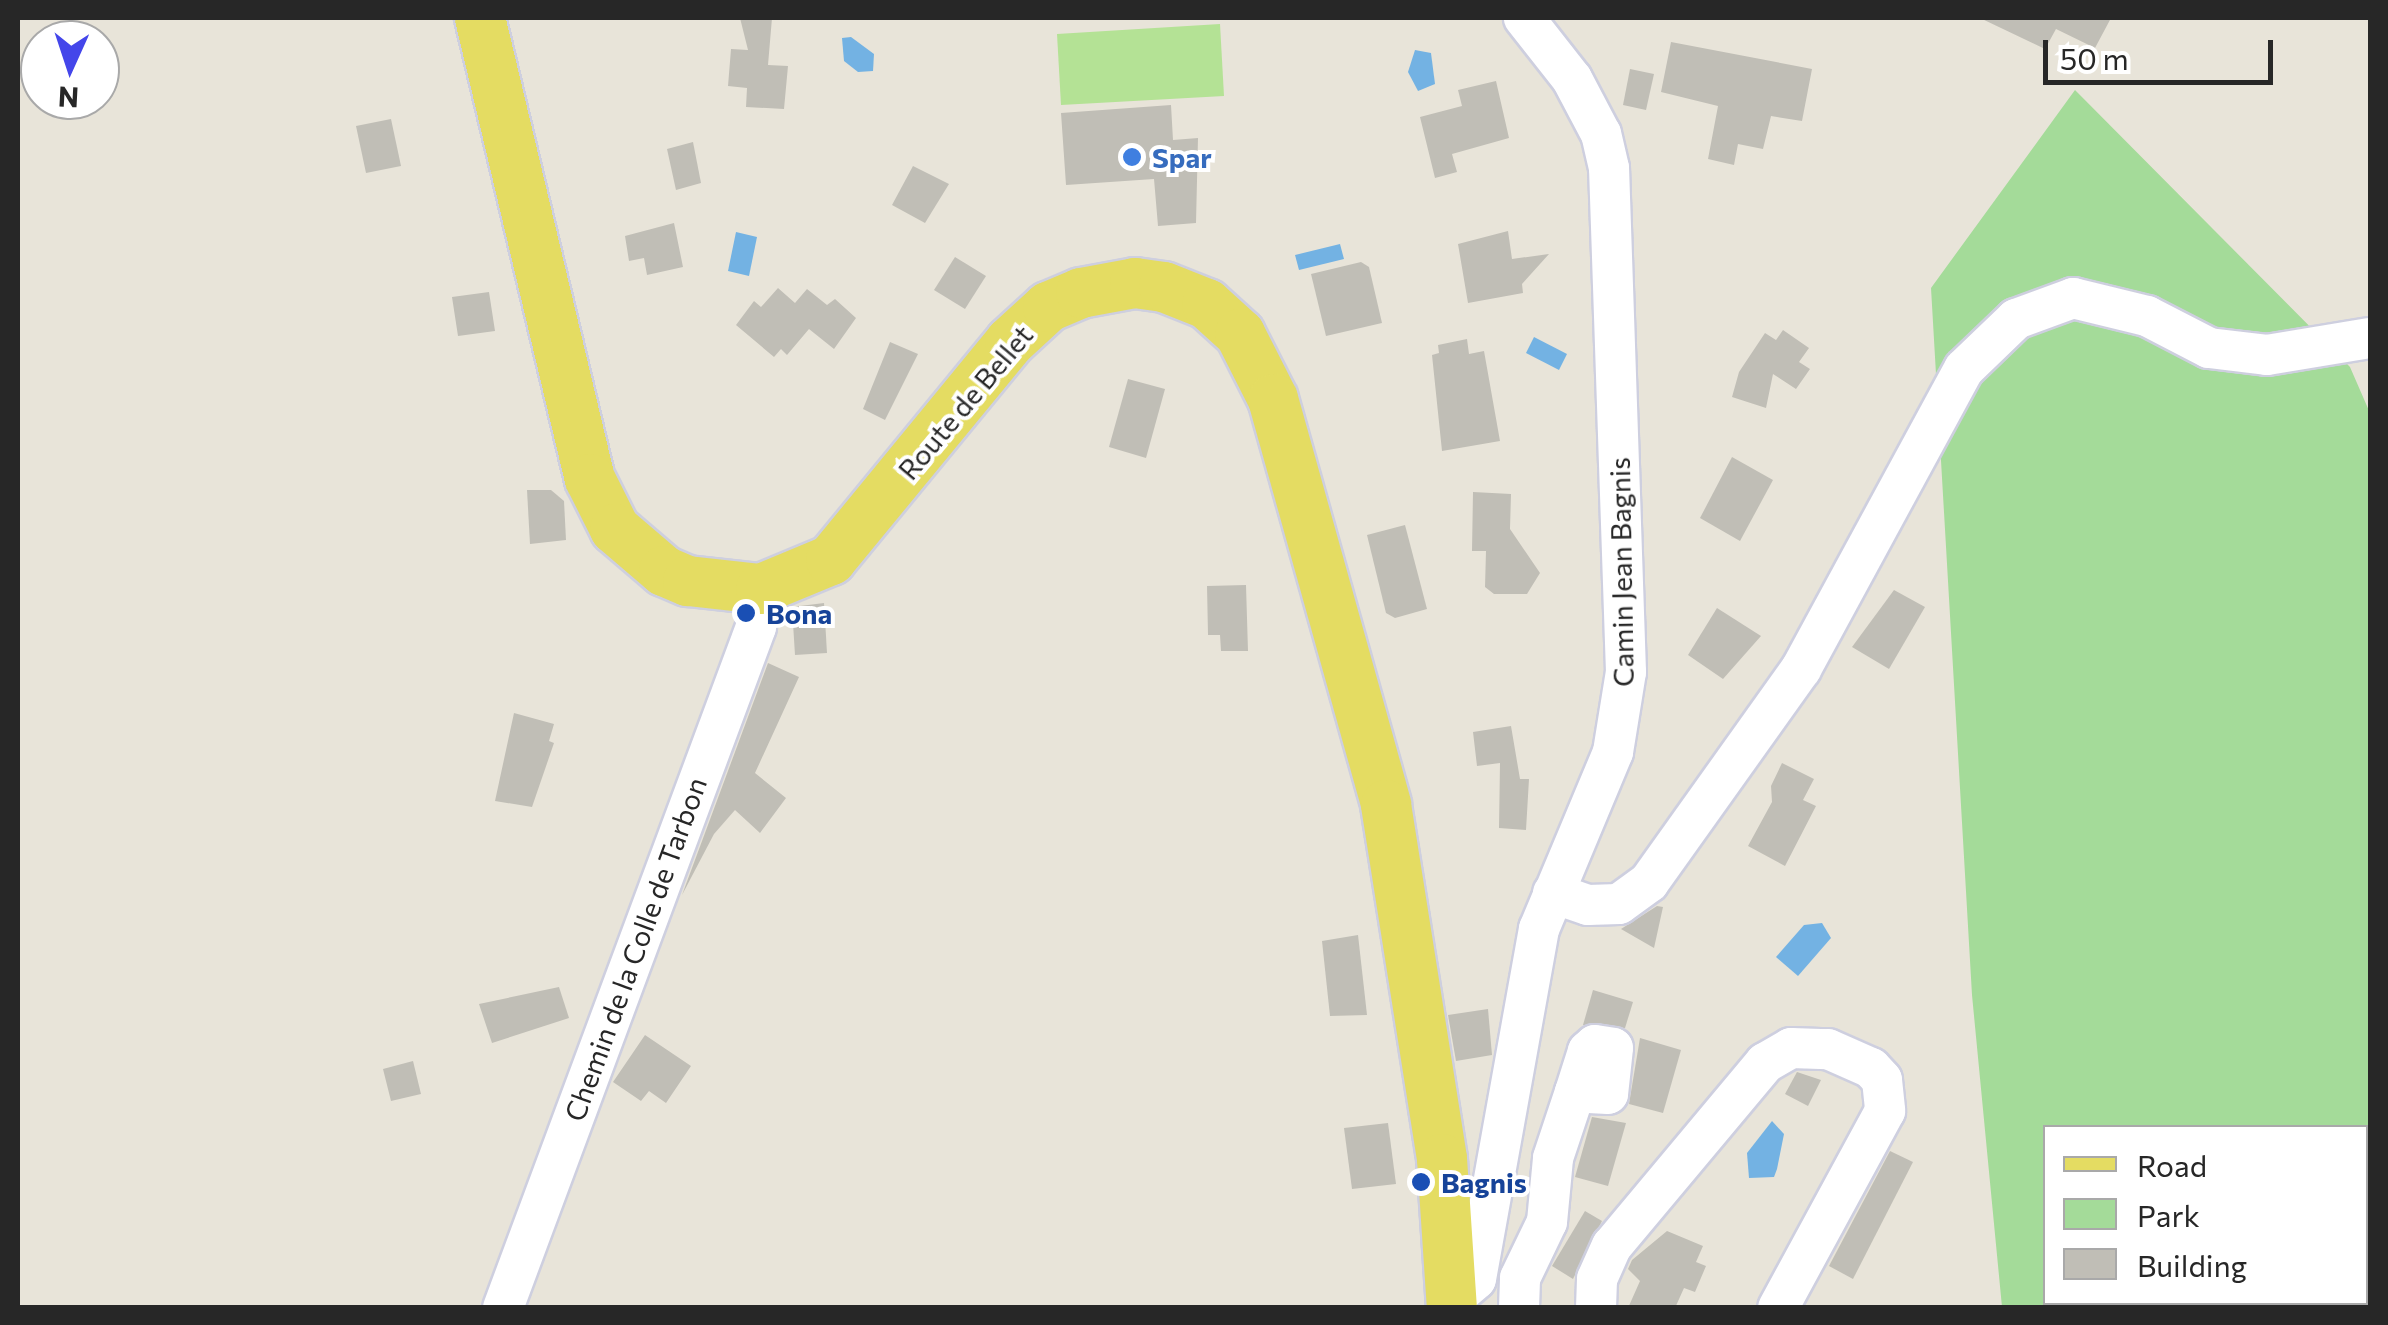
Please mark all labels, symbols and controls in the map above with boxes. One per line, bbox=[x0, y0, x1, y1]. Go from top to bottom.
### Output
north arrow bbox=[20, 20, 120, 120]
scale bar bbox=[2048, 20, 2278, 82]
text: 50 m bbox=[2060, 39, 2129, 76]
text: N bbox=[57, 80, 80, 115]
place label: Spar bbox=[1152, 140, 1212, 174]
marker: Spar bbox=[1121, 146, 1143, 168]
street label: Route de Bellet bbox=[891, 318, 1039, 486]
street label: Camin Jean Bagnis bbox=[1602, 457, 1640, 687]
place label: Bona bbox=[766, 596, 832, 630]
marker: Bona bbox=[735, 602, 757, 624]
street label: Chemin de la Colle de Tarbon bbox=[557, 772, 713, 1126]
legend bbox=[2043, 1125, 2368, 1305]
text: Road bbox=[2137, 1146, 2207, 1183]
place label: Bagnis bbox=[1441, 1165, 1527, 1199]
marker: Bagnis bbox=[1410, 1171, 1432, 1193]
text: Park bbox=[2137, 1196, 2200, 1233]
text: Building bbox=[2137, 1246, 2247, 1283]

